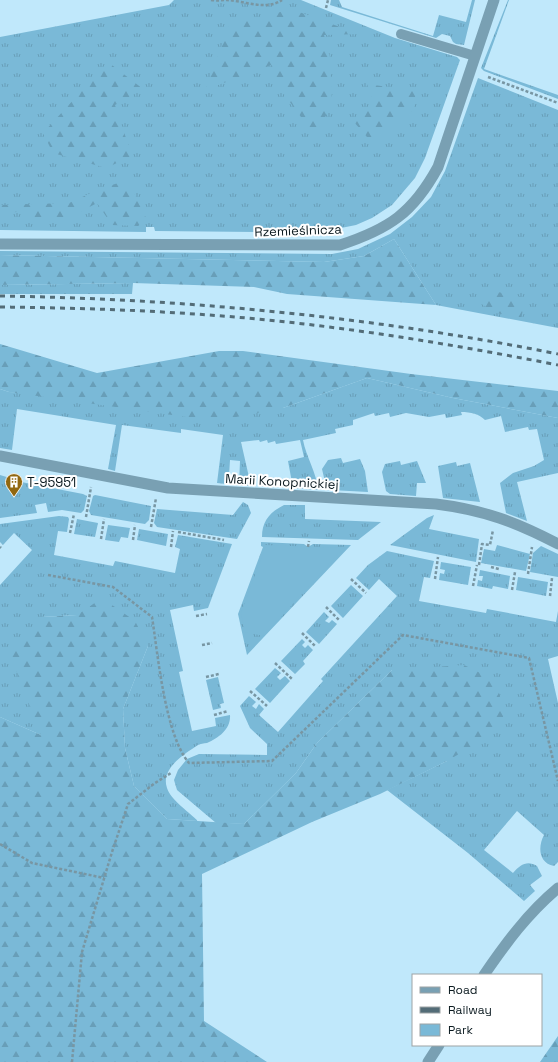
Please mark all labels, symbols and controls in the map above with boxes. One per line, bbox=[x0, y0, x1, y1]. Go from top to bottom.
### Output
street label: Rzemieślnicza bbox=[254, 220, 343, 241]
street label: Marii Konopnickiej bbox=[225, 470, 339, 493]
building icon: T-95951 bbox=[4, 472, 24, 497]
place label: T-95951 bbox=[27, 474, 76, 491]
legend bbox=[412, 974, 542, 1046]
text: Road bbox=[448, 982, 477, 998]
text: Railway bbox=[448, 1002, 492, 1018]
text: Park bbox=[448, 1022, 473, 1038]

